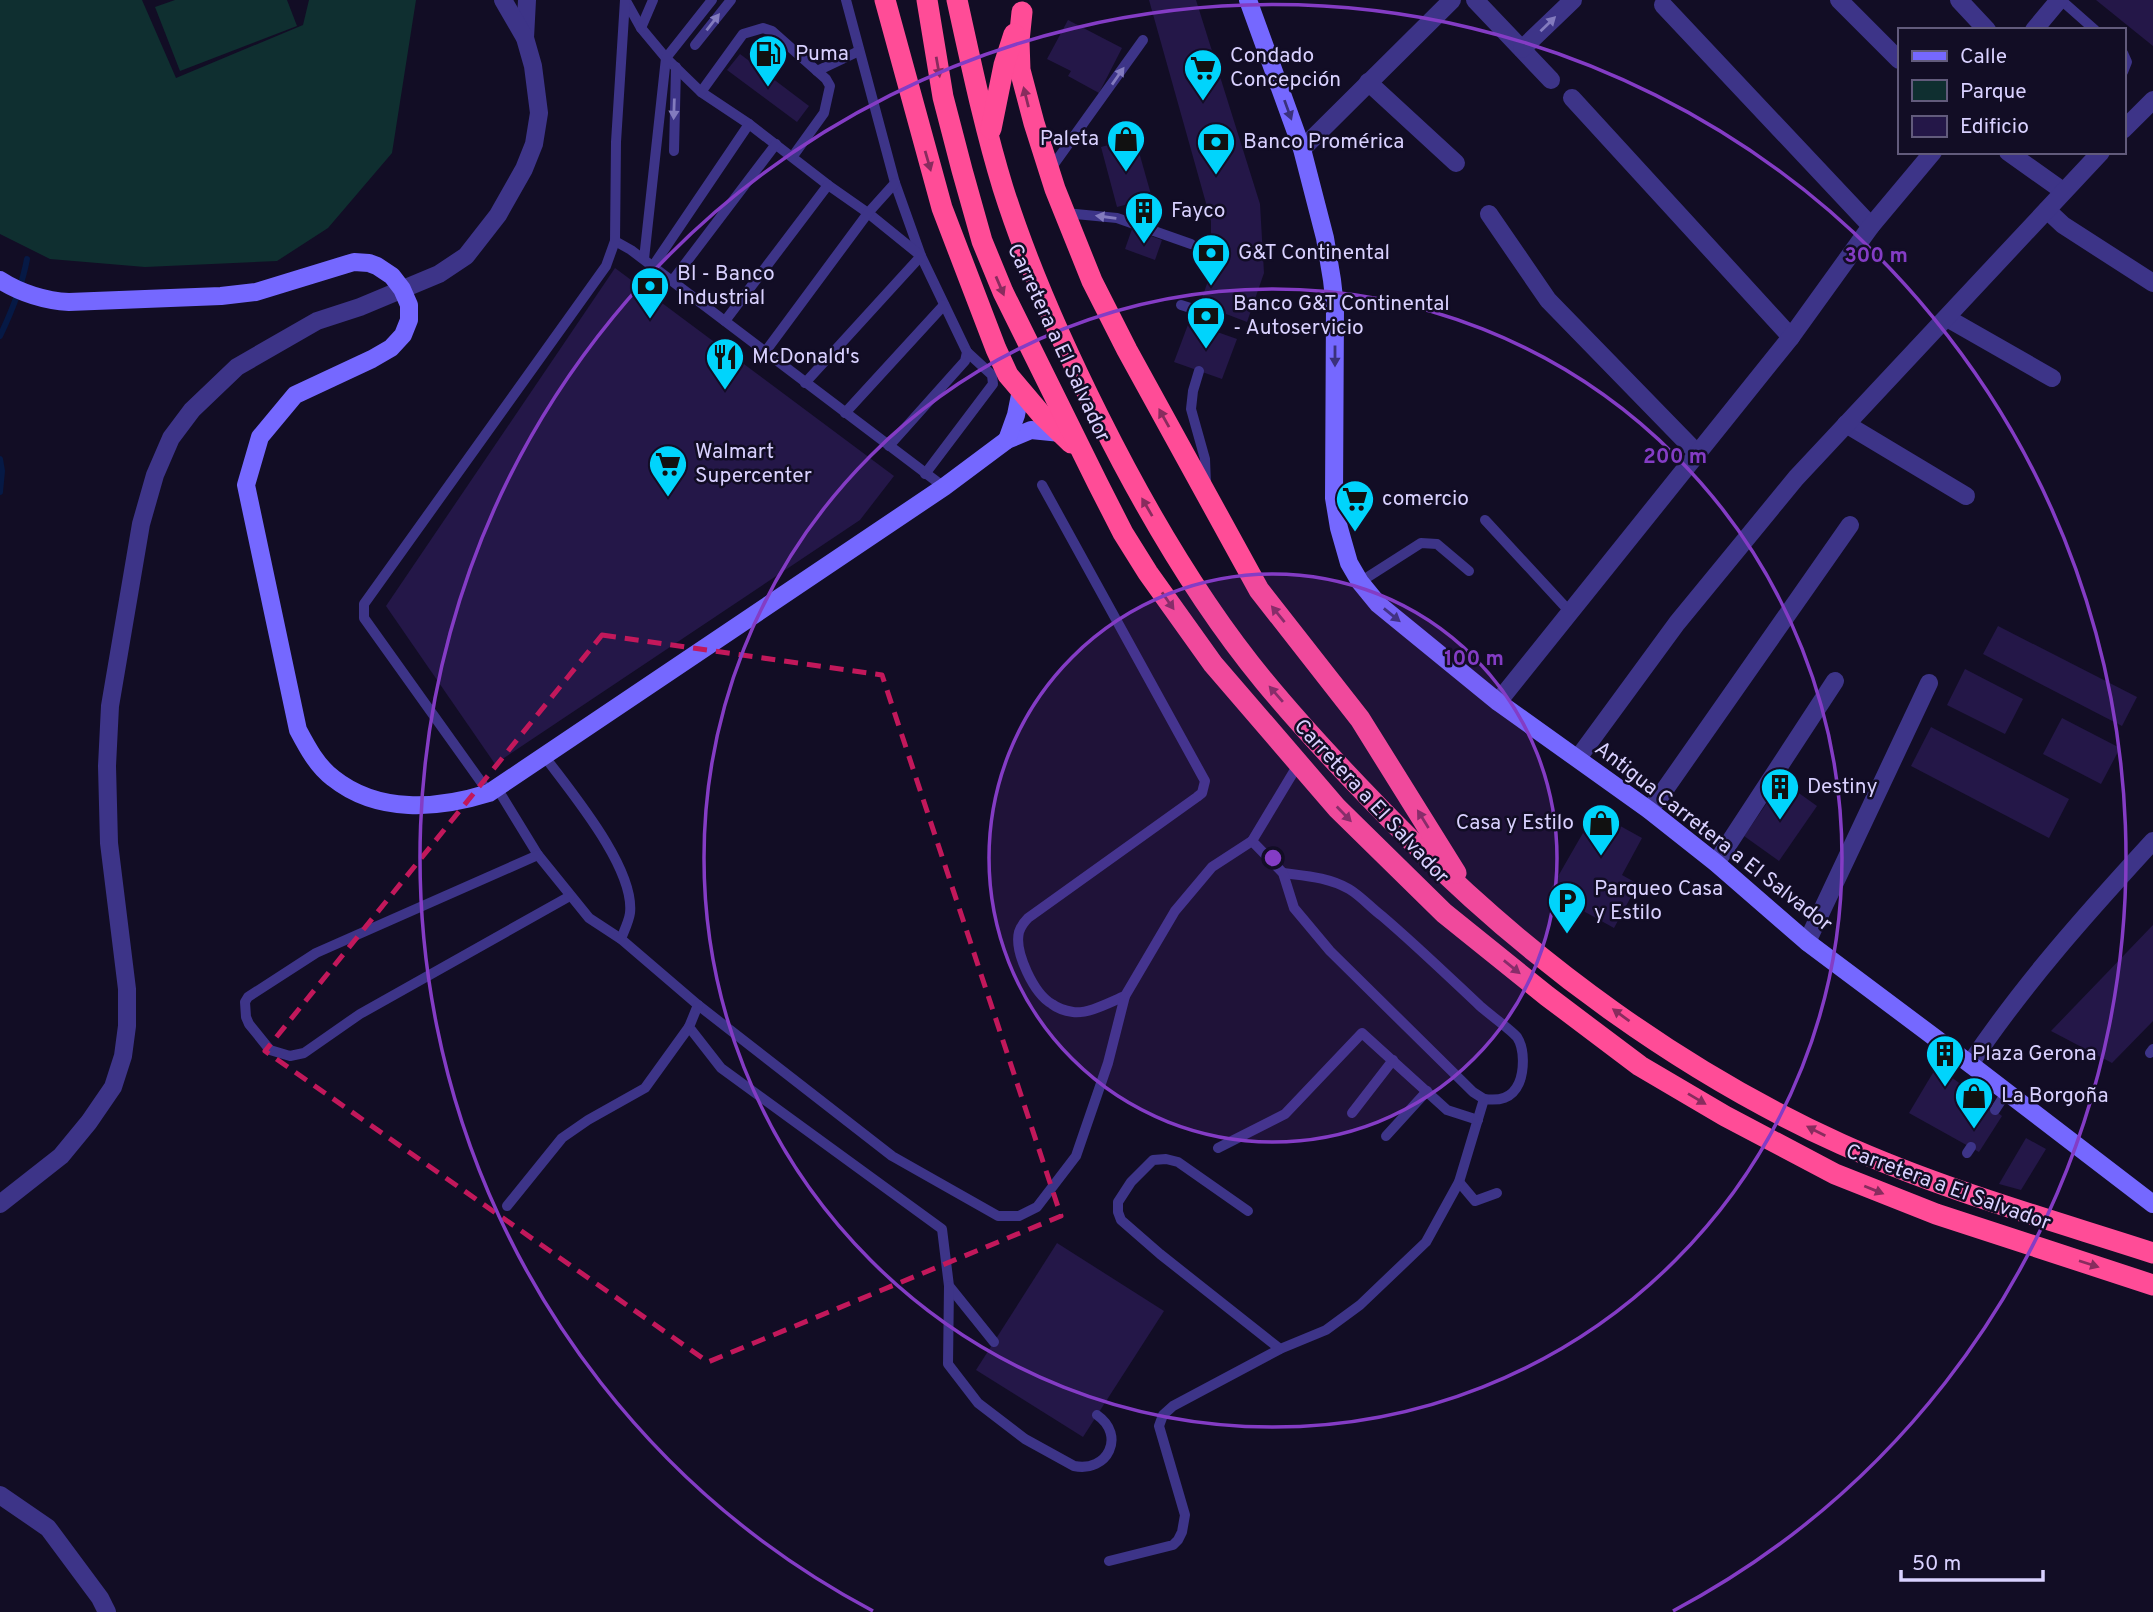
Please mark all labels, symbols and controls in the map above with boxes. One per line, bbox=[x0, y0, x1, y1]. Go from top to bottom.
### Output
one-way arrow bbox=[705, 14, 720, 32]
one-way arrow bbox=[1539, 16, 1556, 33]
legend bbox=[1898, 28, 2125, 154]
fuel station icon: Puma bbox=[747, 33, 789, 88]
place label: Puma bbox=[795, 41, 849, 68]
place label: Condado Concepción bbox=[1230, 43, 1341, 94]
text: Calle bbox=[1960, 44, 2007, 71]
supermarket icon: Condado Concepción bbox=[1182, 47, 1224, 102]
one-way arrow bbox=[933, 56, 944, 78]
one-way arrow bbox=[1111, 67, 1125, 85]
text: Parque bbox=[1960, 79, 2027, 106]
one-way arrow bbox=[1021, 86, 1032, 108]
one-way arrow bbox=[668, 98, 679, 120]
one-way arrow bbox=[1283, 100, 1294, 121]
text: Edificio bbox=[1960, 114, 2029, 141]
shop icon: Paleta bbox=[1105, 118, 1147, 173]
bank icon: Banco Promérica bbox=[1195, 121, 1237, 176]
place label: Paleta bbox=[1040, 126, 1099, 153]
place label: Banco Promérica bbox=[1243, 129, 1404, 156]
one-way arrow bbox=[924, 150, 934, 171]
building icon: Fayco bbox=[1123, 190, 1165, 245]
place label: Fayco bbox=[1171, 198, 1226, 225]
one-way arrow bbox=[1095, 211, 1117, 222]
bank icon: G&T Continental bbox=[1190, 232, 1232, 287]
street label: Carretera a El Salvador bbox=[1000, 239, 1116, 447]
place label: G&T Continental bbox=[1238, 240, 1390, 267]
text: 300 m bbox=[1844, 243, 1908, 270]
place label: BI - Banco Industrial bbox=[677, 261, 775, 312]
bank icon: BI - Banco Industrial bbox=[629, 265, 671, 320]
one-way arrow bbox=[995, 275, 1006, 296]
place label: Banco G&T Continental - Autoservicio bbox=[1233, 291, 1450, 342]
bank icon: Banco G&T Continental - Autoservicio bbox=[1185, 295, 1227, 350]
restaurant icon: McDonald's bbox=[704, 336, 746, 391]
place label: McDonald's bbox=[752, 344, 860, 371]
one-way arrow bbox=[1329, 345, 1341, 367]
one-way arrow bbox=[1158, 408, 1170, 427]
place label: Walmart Supercenter bbox=[695, 439, 812, 490]
supermarket icon: Walmart Supercenter bbox=[647, 443, 689, 498]
text: 200 m bbox=[1643, 444, 1707, 471]
supermarket icon: comercio bbox=[1334, 478, 1376, 533]
place label: comercio bbox=[1382, 486, 1469, 513]
one-way arrow bbox=[1141, 498, 1153, 517]
one-way arrow bbox=[1161, 592, 1175, 610]
one-way arrow bbox=[1271, 605, 1286, 622]
one-way arrow bbox=[1383, 607, 1400, 622]
text: 100 m bbox=[1444, 646, 1504, 673]
one-way arrow bbox=[1268, 685, 1284, 703]
street label: Carretera a El Salvador bbox=[1287, 714, 1455, 890]
street label: Antigua Carretera a El Salvador bbox=[1589, 736, 1837, 938]
building icon: Destiny bbox=[1759, 766, 1801, 821]
place label: Destiny bbox=[1807, 774, 1878, 801]
shop icon: Casa y Estilo bbox=[1580, 802, 1622, 857]
one-way arrow bbox=[1335, 806, 1352, 823]
one-way arrow bbox=[1417, 810, 1430, 829]
place label: Casa y Estilo bbox=[1456, 810, 1574, 837]
centre of rings bbox=[1261, 846, 1285, 870]
place label: Parqueo Casa y Estilo bbox=[1594, 876, 1723, 927]
parking icon: Parqueo Casa y Estilo bbox=[1546, 880, 1588, 935]
one-way arrow bbox=[1502, 960, 1520, 975]
one-way arrow bbox=[1611, 1008, 1630, 1022]
building icon: Plaza Gerona bbox=[1924, 1033, 1966, 1088]
place label: Plaza Gerona bbox=[1972, 1041, 2097, 1068]
shop icon: La Borgoña bbox=[1953, 1075, 1995, 1130]
place label: La Borgoña bbox=[2001, 1083, 2108, 1110]
one-way arrow bbox=[1687, 1093, 1706, 1105]
one-way arrow bbox=[1806, 1126, 1826, 1137]
street label: Carretera a El Salvador bbox=[1842, 1138, 2054, 1238]
one-way arrow bbox=[1863, 1184, 1884, 1195]
one-way arrow bbox=[2078, 1259, 2099, 1270]
scale bar bbox=[1901, 1538, 2043, 1582]
text: 50 m bbox=[1912, 1551, 1961, 1578]

